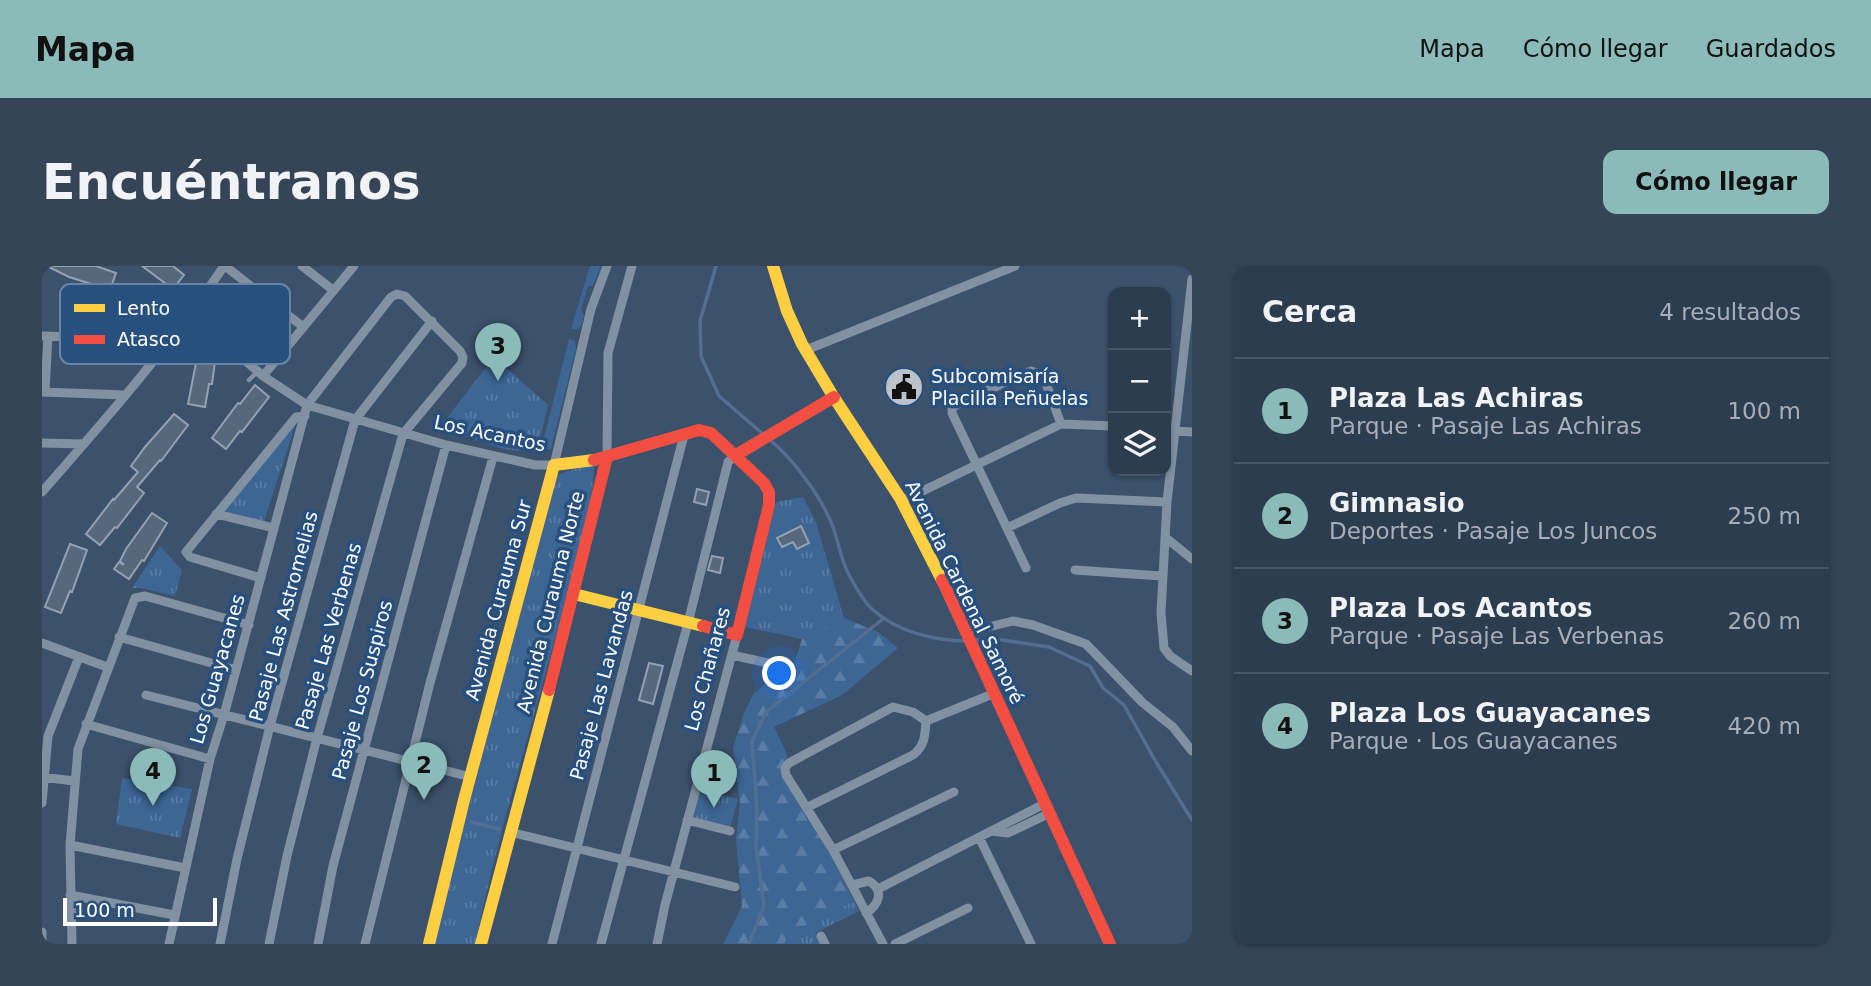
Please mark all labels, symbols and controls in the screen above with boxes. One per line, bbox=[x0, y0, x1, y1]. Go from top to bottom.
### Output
text: Mapa bbox=[35, 30, 136, 69]
text: Mapa bbox=[1419, 35, 1485, 63]
text: Cómo llegar bbox=[1523, 35, 1668, 63]
text: Guardados bbox=[1706, 35, 1836, 63]
button: Cómo llegar bbox=[1603, 150, 1829, 214]
text: Encuéntranos bbox=[42, 154, 421, 211]
legend bbox=[60, 284, 290, 364]
map controls bbox=[1108, 287, 1171, 476]
button: + bbox=[1108, 287, 1171, 350]
text: Cerca bbox=[1262, 294, 1357, 329]
text: Lento bbox=[117, 297, 170, 319]
text: 4 resultados bbox=[1659, 299, 1801, 325]
pin: 3 bbox=[475, 323, 521, 381]
text: Atasco bbox=[117, 328, 181, 350]
button: − bbox=[1108, 350, 1171, 413]
place label: Subcomisaría Placilla Peñuelas bbox=[931, 365, 1088, 409]
public building icon: Subcomisaría Placilla Peñuelas bbox=[883, 366, 925, 408]
text: Plaza Las Achiras bbox=[1329, 383, 1584, 413]
text: 1 bbox=[1277, 398, 1293, 424]
text: 100 m bbox=[1727, 398, 1801, 424]
street label: Los Acantos bbox=[432, 410, 548, 456]
button: layers bbox=[1108, 413, 1171, 476]
text: Parque · Pasaje Las Achiras bbox=[1329, 413, 1642, 439]
street label: Avenida Cardenal Samoré bbox=[901, 477, 1029, 707]
text: Gimnasio bbox=[1329, 488, 1465, 518]
street label: Avenida Curauma Norte bbox=[512, 489, 588, 715]
street label: Avenida Curauma Sur bbox=[461, 497, 535, 703]
text: 2 bbox=[1277, 503, 1293, 529]
text: 250 m bbox=[1727, 503, 1801, 529]
street label: Pasaje Las Astromelias bbox=[244, 509, 322, 723]
text: Deportes · Pasaje Los Juncos bbox=[1329, 518, 1657, 544]
street label: Pasaje Las Verbenas bbox=[291, 540, 365, 732]
street label: Pasaje Las Lavandas bbox=[565, 588, 637, 782]
street label: Los Guayacanes bbox=[185, 592, 249, 746]
text: Plaza Los Acantos bbox=[1329, 593, 1593, 623]
street label: Pasaje Los Suspiros bbox=[327, 598, 397, 782]
street label: Los Chañares bbox=[680, 605, 734, 733]
text: 3 bbox=[1277, 608, 1293, 634]
text: 260 m bbox=[1727, 608, 1801, 634]
text: Parque · Pasaje Las Verbenas bbox=[1329, 623, 1664, 649]
your location bbox=[762, 656, 796, 690]
text: Plaza Los Guayacanes bbox=[1329, 698, 1651, 728]
text: 4 bbox=[1277, 713, 1293, 739]
text: 420 m bbox=[1727, 713, 1801, 739]
text: Parque · Los Guayacanes bbox=[1329, 728, 1618, 754]
pin: 2 bbox=[401, 742, 447, 800]
pin: 4 bbox=[130, 748, 176, 806]
pin: 1 bbox=[691, 750, 737, 808]
scale bar bbox=[63, 895, 217, 927]
text: 100 m bbox=[74, 899, 135, 921]

